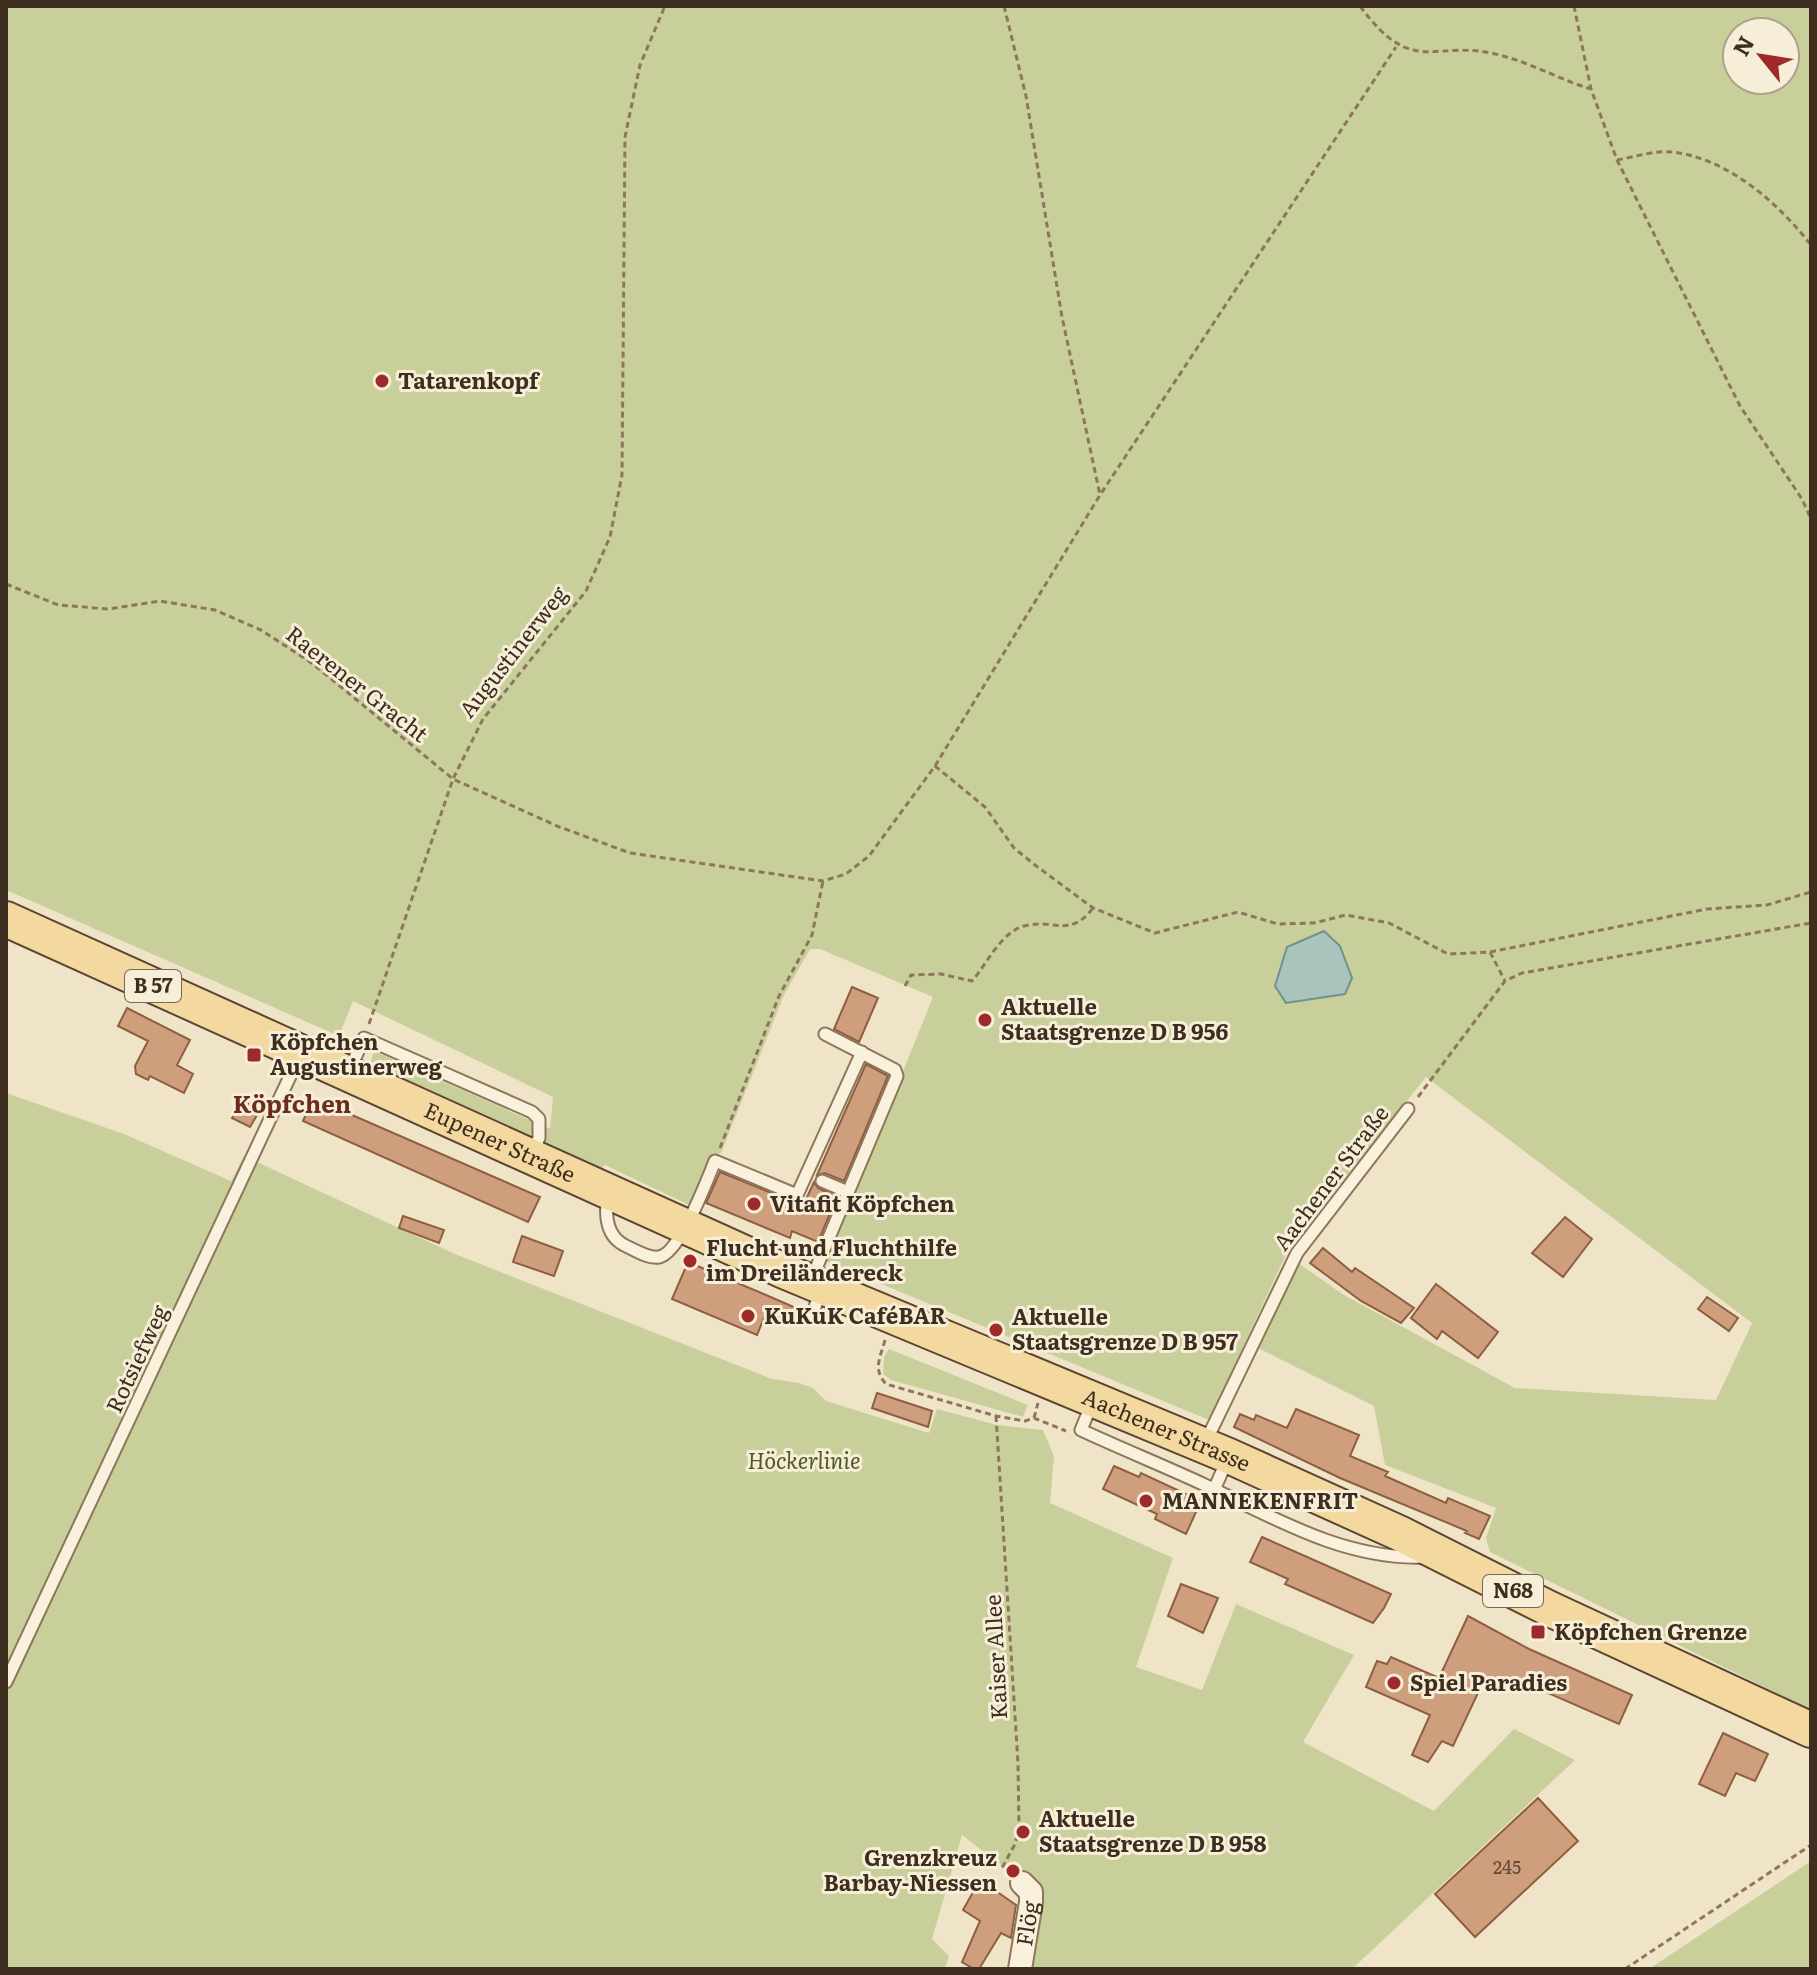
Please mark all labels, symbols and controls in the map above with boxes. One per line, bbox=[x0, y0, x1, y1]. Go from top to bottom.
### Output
north arrow bbox=[1721, 16, 1801, 96]
text: N bbox=[1723, 29, 1761, 61]
place label: Tatarenkopf bbox=[398, 363, 541, 396]
marker: Tatarenkopf bbox=[373, 372, 391, 390]
street label: Augustinerweg bbox=[450, 577, 574, 724]
street label: Raerener Gracht bbox=[280, 617, 436, 749]
road number: B 57 bbox=[125, 970, 181, 1002]
place label: Aktuelle Staatsgrenze D B 956 bbox=[1001, 989, 1229, 1047]
marker: Aktuelle Staatsgrenze D B 956 bbox=[976, 1011, 994, 1029]
place label: Köpfchen Augustinerweg bbox=[270, 1024, 443, 1082]
marker: Köpfchen Augustinerweg bbox=[245, 1046, 263, 1064]
district label: Köpfchen bbox=[233, 1085, 352, 1120]
street label: Eupener Straße bbox=[419, 1092, 581, 1190]
street label: Aachener Straße bbox=[1264, 1097, 1396, 1257]
place label: Vitafit Köpfchen bbox=[770, 1186, 954, 1219]
marker: Vitafit Köpfchen bbox=[745, 1195, 763, 1213]
place label: Flucht und Fluchthilfe im Dreiländereck bbox=[706, 1230, 957, 1288]
marker: Flucht und Fluchthilfe im Dreiländereck bbox=[681, 1252, 699, 1270]
street label: Rotsiefweg bbox=[96, 1298, 175, 1418]
place label: KuKuK CaféBAR bbox=[764, 1298, 947, 1331]
place label: Aktuelle Staatsgrenze D B 957 bbox=[1012, 1299, 1238, 1357]
marker: KuKuK CaféBAR bbox=[739, 1307, 757, 1325]
marker: Aktuelle Staatsgrenze D B 957 bbox=[987, 1321, 1005, 1339]
street label: Aachener Strasse bbox=[1078, 1379, 1256, 1479]
park label: Höckerlinie bbox=[748, 1443, 860, 1476]
place label: MANNEKENFRIT bbox=[1162, 1483, 1358, 1516]
marker: MANNEKENFRIT bbox=[1137, 1492, 1155, 1510]
road number: N68 bbox=[1483, 1575, 1543, 1607]
street label: Kaiser Allee bbox=[975, 1594, 1014, 1720]
place label: Köpfchen Grenze bbox=[1554, 1614, 1747, 1647]
marker: Köpfchen Grenze bbox=[1529, 1623, 1547, 1641]
place label: Spiel Paradies bbox=[1410, 1665, 1567, 1698]
marker: Spiel Paradies bbox=[1385, 1674, 1403, 1692]
place label: Aktuelle Staatsgrenze D B 958 bbox=[1039, 1801, 1267, 1859]
marker: Aktuelle Staatsgrenze D B 958 bbox=[1014, 1823, 1032, 1841]
place label: Grenzkreuz Barbay-Niessen bbox=[824, 1840, 997, 1898]
house number: 245 bbox=[1493, 1853, 1521, 1880]
marker: Grenzkreuz Barbay-Niessen bbox=[1004, 1862, 1022, 1880]
street label: Flög bbox=[1006, 1898, 1046, 1948]

